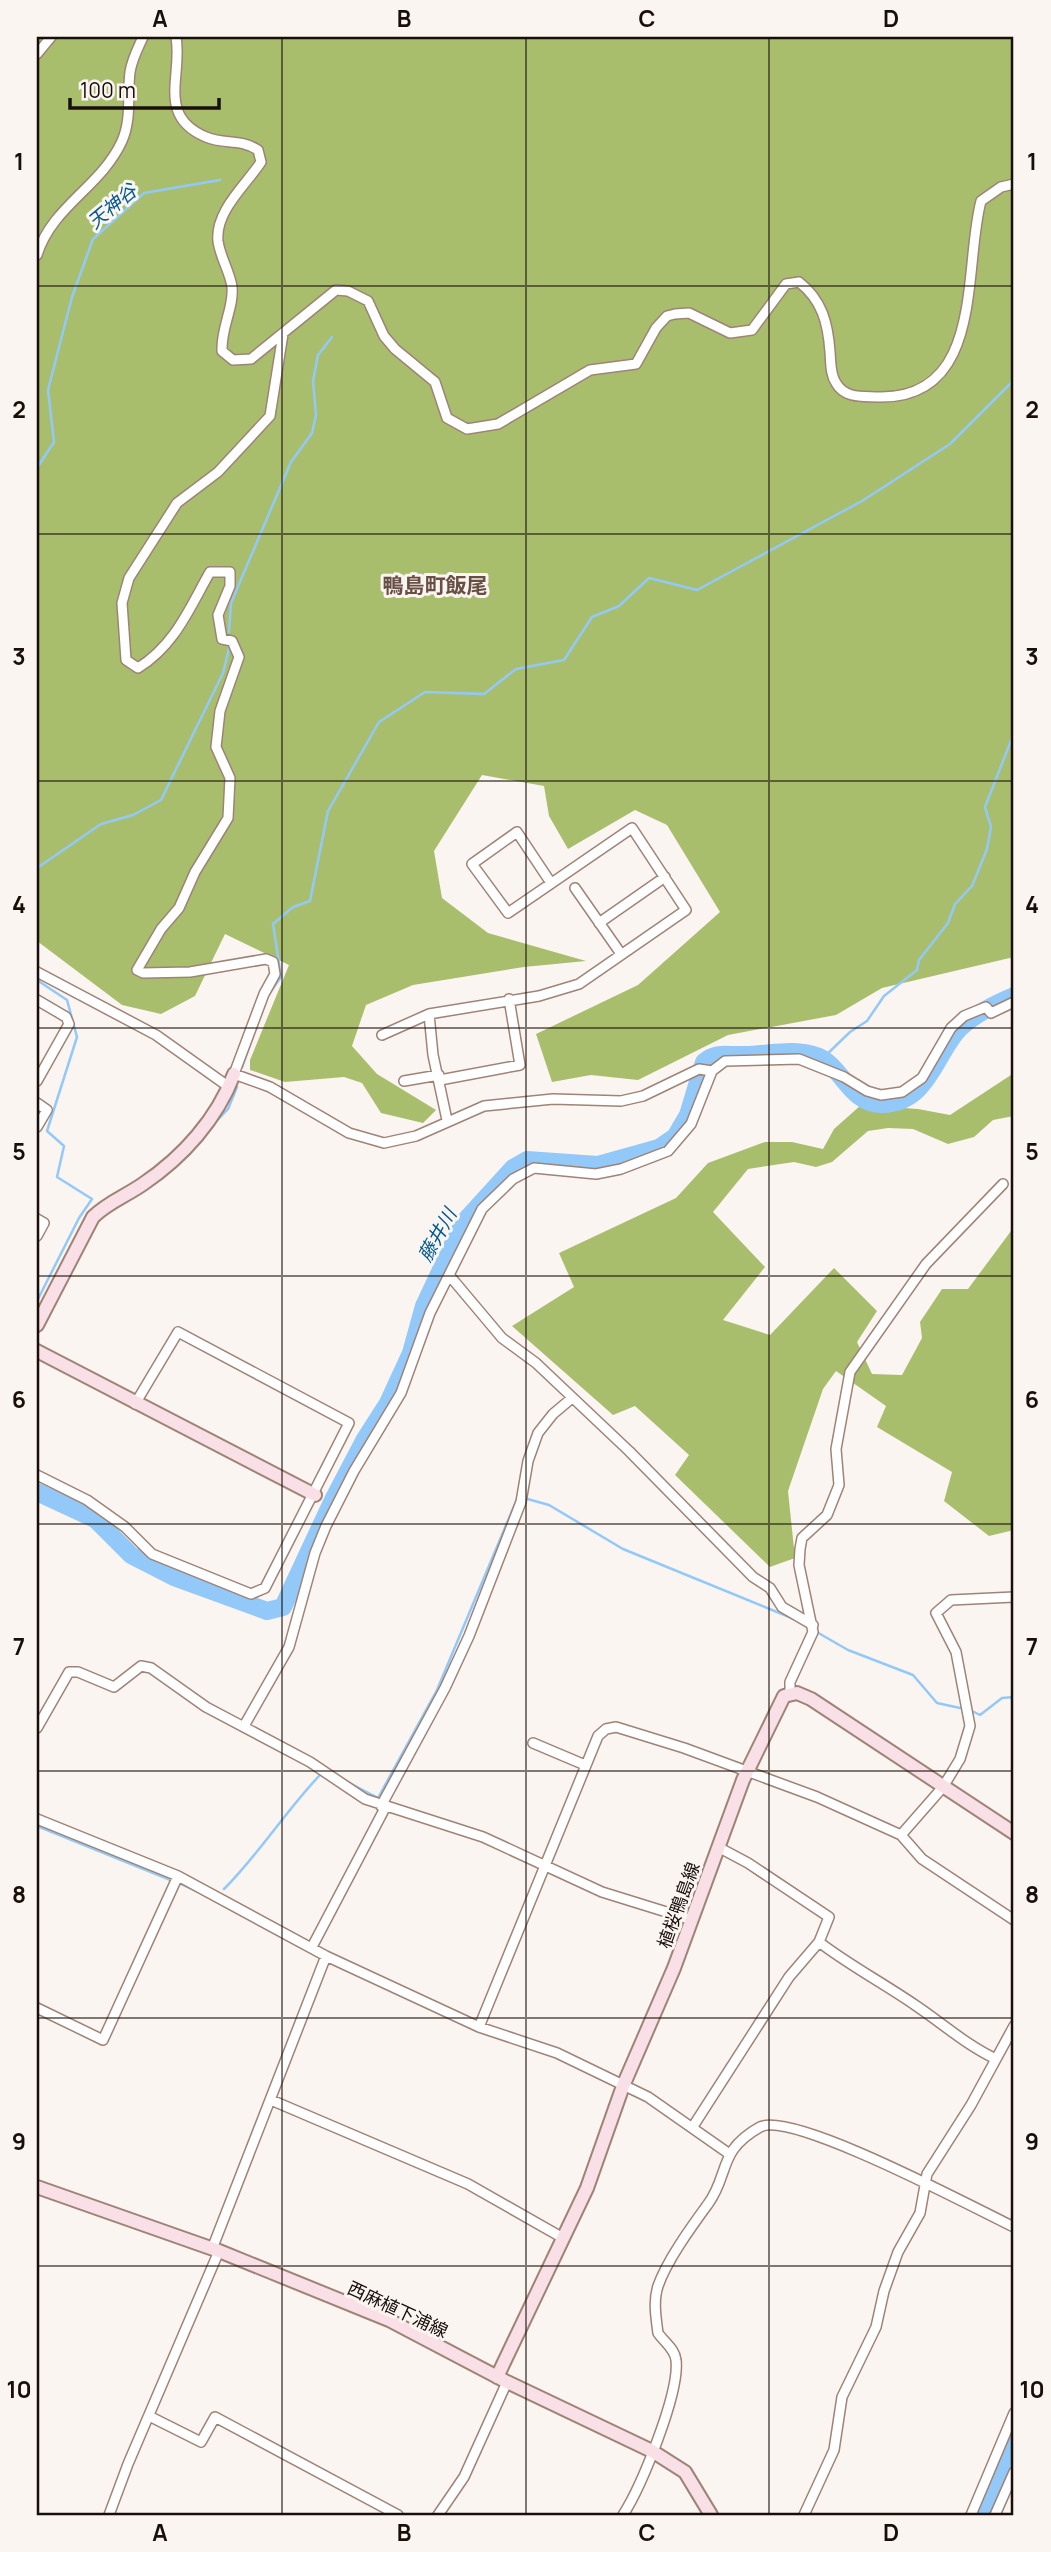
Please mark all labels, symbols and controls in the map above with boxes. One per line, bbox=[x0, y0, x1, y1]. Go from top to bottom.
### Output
text: A bbox=[152, 2, 168, 34]
text: B bbox=[397, 2, 411, 34]
text: C bbox=[639, 2, 656, 34]
text: D bbox=[883, 2, 899, 34]
scale bar bbox=[70, 66, 219, 110]
text: 100 m bbox=[80, 76, 136, 104]
text: 1 bbox=[14, 145, 24, 177]
text: 1 bbox=[1027, 145, 1037, 177]
water label: 天神谷 bbox=[82, 176, 144, 234]
text: 2 bbox=[12, 393, 26, 425]
text: 2 bbox=[1025, 393, 1039, 425]
district label: 鴨島町飯尾 bbox=[383, 571, 488, 599]
text: 3 bbox=[12, 640, 26, 672]
text: 3 bbox=[1025, 640, 1039, 672]
text: 4 bbox=[12, 888, 26, 920]
text: 4 bbox=[1025, 888, 1039, 920]
text: 5 bbox=[12, 1135, 26, 1167]
text: 5 bbox=[1025, 1135, 1039, 1167]
water label: 藤井川 bbox=[412, 1202, 463, 1266]
text: 6 bbox=[12, 1383, 26, 1415]
text: 6 bbox=[1025, 1383, 1039, 1415]
text: 7 bbox=[13, 1630, 25, 1662]
text: 7 bbox=[1026, 1630, 1038, 1662]
street label: 植桜鴨島線 bbox=[651, 1859, 705, 1951]
text: 8 bbox=[12, 1878, 26, 1910]
text: 8 bbox=[1025, 1878, 1039, 1910]
text: 9 bbox=[12, 2125, 26, 2157]
text: 9 bbox=[1025, 2125, 1039, 2157]
street label: 西麻植下浦線 bbox=[344, 2275, 452, 2343]
text: 10 bbox=[6, 2373, 32, 2405]
text: 10 bbox=[1019, 2373, 1045, 2405]
text: A bbox=[152, 2516, 168, 2548]
text: B bbox=[397, 2516, 411, 2548]
text: C bbox=[639, 2516, 656, 2548]
text: D bbox=[883, 2516, 899, 2548]

